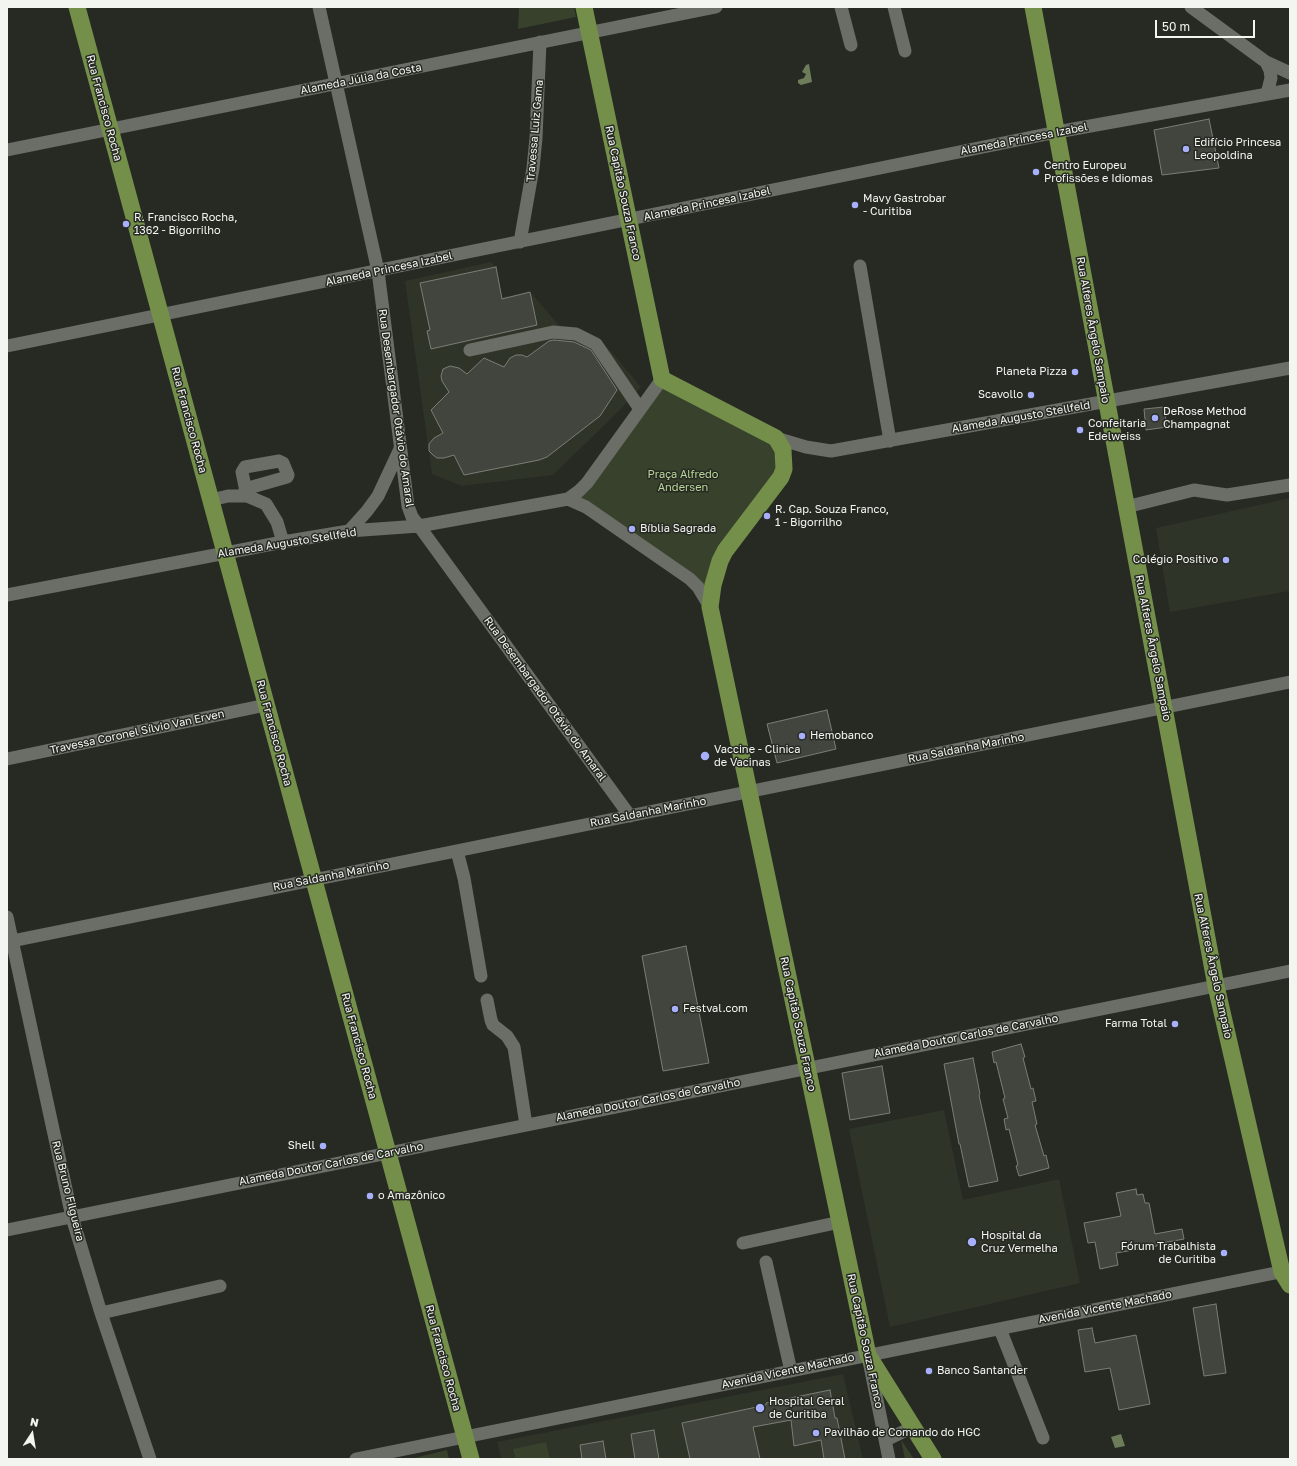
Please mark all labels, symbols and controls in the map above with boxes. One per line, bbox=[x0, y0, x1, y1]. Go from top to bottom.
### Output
scale bar bbox=[1157, 12, 1257, 38]
text: 50 m bbox=[1162, 19, 1190, 34]
street label: Rua Francisco Rocha bbox=[83, 53, 125, 163]
street label: Alameda Júlia da Costa bbox=[299, 61, 423, 97]
street label: Travessa Luiz Gama bbox=[524, 79, 546, 183]
street label: Alameda Princesa Izabel bbox=[959, 120, 1089, 158]
street label: Rua Capitão Souza Franco bbox=[602, 124, 644, 262]
place label: Edifício Princesa Leopoldina bbox=[1194, 136, 1281, 162]
marker: Edifício Princesa Leopoldina bbox=[1181, 144, 1191, 154]
place label: Centro Europeu Profissões e Idiomas bbox=[1044, 159, 1153, 185]
marker: Centro Europeu Profissões e Idiomas bbox=[1031, 167, 1041, 177]
street label: Alameda Princesa Izabel bbox=[643, 184, 771, 224]
place label: Mavy Gastrobar - Curitiba bbox=[863, 192, 946, 218]
marker: Mavy Gastrobar - Curitiba bbox=[850, 200, 860, 210]
place label: R. Francisco Rocha, 1362 - Bigorrilho bbox=[134, 211, 238, 237]
marker: R. Francisco Rocha, 1362 - Bigorrilho bbox=[121, 219, 131, 229]
street label: Alameda Princesa Izabel bbox=[325, 249, 453, 289]
street label: Rua Alferes Ângelo Sampaio bbox=[1074, 256, 1112, 404]
street label: Rua Desembargador Otávio do Amaral bbox=[376, 308, 416, 508]
street label: Rua Francisco Rocha bbox=[168, 365, 210, 475]
place label: Planeta Pizza bbox=[996, 365, 1067, 379]
marker: Planeta Pizza bbox=[1070, 367, 1080, 377]
place label: Scavollo bbox=[978, 388, 1023, 402]
marker: Scavollo bbox=[1026, 390, 1036, 400]
street label: Alameda Augusto Stellfeld bbox=[951, 398, 1091, 436]
place label: DeRose Method Champagnat bbox=[1163, 405, 1246, 431]
marker: DeRose Method Champagnat bbox=[1150, 413, 1160, 423]
place label: Confeitaria Edelweiss bbox=[1088, 417, 1146, 443]
marker: Confeitaria Edelweiss bbox=[1075, 425, 1085, 435]
park label: Praça Alfredo Andersen bbox=[648, 468, 718, 494]
place label: R. Cap. Souza Franco, 1 - Bigorrilho bbox=[775, 503, 889, 529]
marker: R. Cap. Souza Franco, 1 - Bigorrilho bbox=[762, 511, 772, 521]
place label: Bíblia Sagrada bbox=[640, 522, 716, 536]
marker: Bíblia Sagrada bbox=[627, 524, 637, 534]
street label: Alameda Augusto Stellfeld bbox=[217, 525, 357, 561]
place label: Colégio Positivo bbox=[1133, 553, 1218, 567]
marker: Colégio Positivo bbox=[1221, 555, 1231, 565]
street label: Rua Alferes Ângelo Sampaio bbox=[1132, 574, 1174, 722]
street label: Rua Desembargador Otávio do Amaral bbox=[481, 614, 609, 784]
street label: Rua Francisco Rocha bbox=[253, 678, 295, 788]
street label: Travessa Coronel Sílvio Van Erven bbox=[49, 707, 225, 757]
place label: Hemobanco bbox=[810, 729, 873, 743]
street label: Rua Saldanha Marinho bbox=[907, 730, 1025, 766]
marker: Hemobanco bbox=[797, 731, 807, 741]
place label: Vaccine - Clinica de Vacinas bbox=[714, 743, 801, 769]
marker: Vaccine - Clinica de Vacinas bbox=[699, 750, 711, 762]
street label: Rua Saldanha Marinho bbox=[589, 794, 707, 830]
street label: Rua Saldanha Marinho bbox=[272, 858, 390, 894]
street label: Rua Alferes Ângelo Sampaio bbox=[1191, 892, 1235, 1040]
street label: Rua Capitão Souza Franco bbox=[777, 955, 819, 1093]
street label: Rua Francisco Rocha bbox=[338, 991, 380, 1101]
place label: Festval.com bbox=[683, 1002, 748, 1016]
marker: Festval.com bbox=[670, 1004, 680, 1014]
street label: Alameda Doutor Carlos de Carvalho bbox=[873, 1012, 1059, 1060]
place label: Farma Total bbox=[1105, 1017, 1167, 1031]
marker: Farma Total bbox=[1170, 1019, 1180, 1029]
street label: Alameda Doutor Carlos de Carvalho bbox=[555, 1076, 741, 1124]
street label: Rua Bruno Filgueira bbox=[49, 1139, 87, 1243]
place label: Shell bbox=[288, 1139, 315, 1153]
street label: Alameda Doutor Carlos de Carvalho bbox=[238, 1140, 424, 1188]
marker: Shell bbox=[318, 1141, 328, 1151]
place label: o Amazônico bbox=[378, 1189, 445, 1203]
marker: o Amazônico bbox=[365, 1191, 375, 1201]
place label: Hospital da Cruz Vermelha bbox=[981, 1229, 1058, 1255]
marker: Hospital da Cruz Vermelha bbox=[966, 1236, 978, 1248]
place label: Fórum Trabalhista de Curitiba bbox=[1121, 1240, 1216, 1266]
marker: Fórum Trabalhista de Curitiba bbox=[1219, 1248, 1229, 1258]
street label: Rua Capitão Souza Franco bbox=[844, 1272, 886, 1410]
street label: Avenida Vicente Machado bbox=[1037, 1288, 1173, 1326]
street label: Rua Francisco Rocha bbox=[422, 1303, 464, 1413]
street label: Avenida Vicente Machado bbox=[720, 1350, 856, 1392]
place label: Banco Santander bbox=[937, 1364, 1027, 1378]
marker: Banco Santander bbox=[924, 1366, 934, 1376]
place label: Hospital Geral de Curitiba bbox=[769, 1395, 844, 1421]
marker: Hospital Geral de Curitiba bbox=[754, 1402, 766, 1414]
north arrow bbox=[12, 1414, 52, 1454]
text: N bbox=[29, 1415, 40, 1429]
place label: Pavilhão de Comando do HGC bbox=[824, 1426, 981, 1440]
marker: Pavilhão de Comando do HGC bbox=[811, 1428, 821, 1438]

